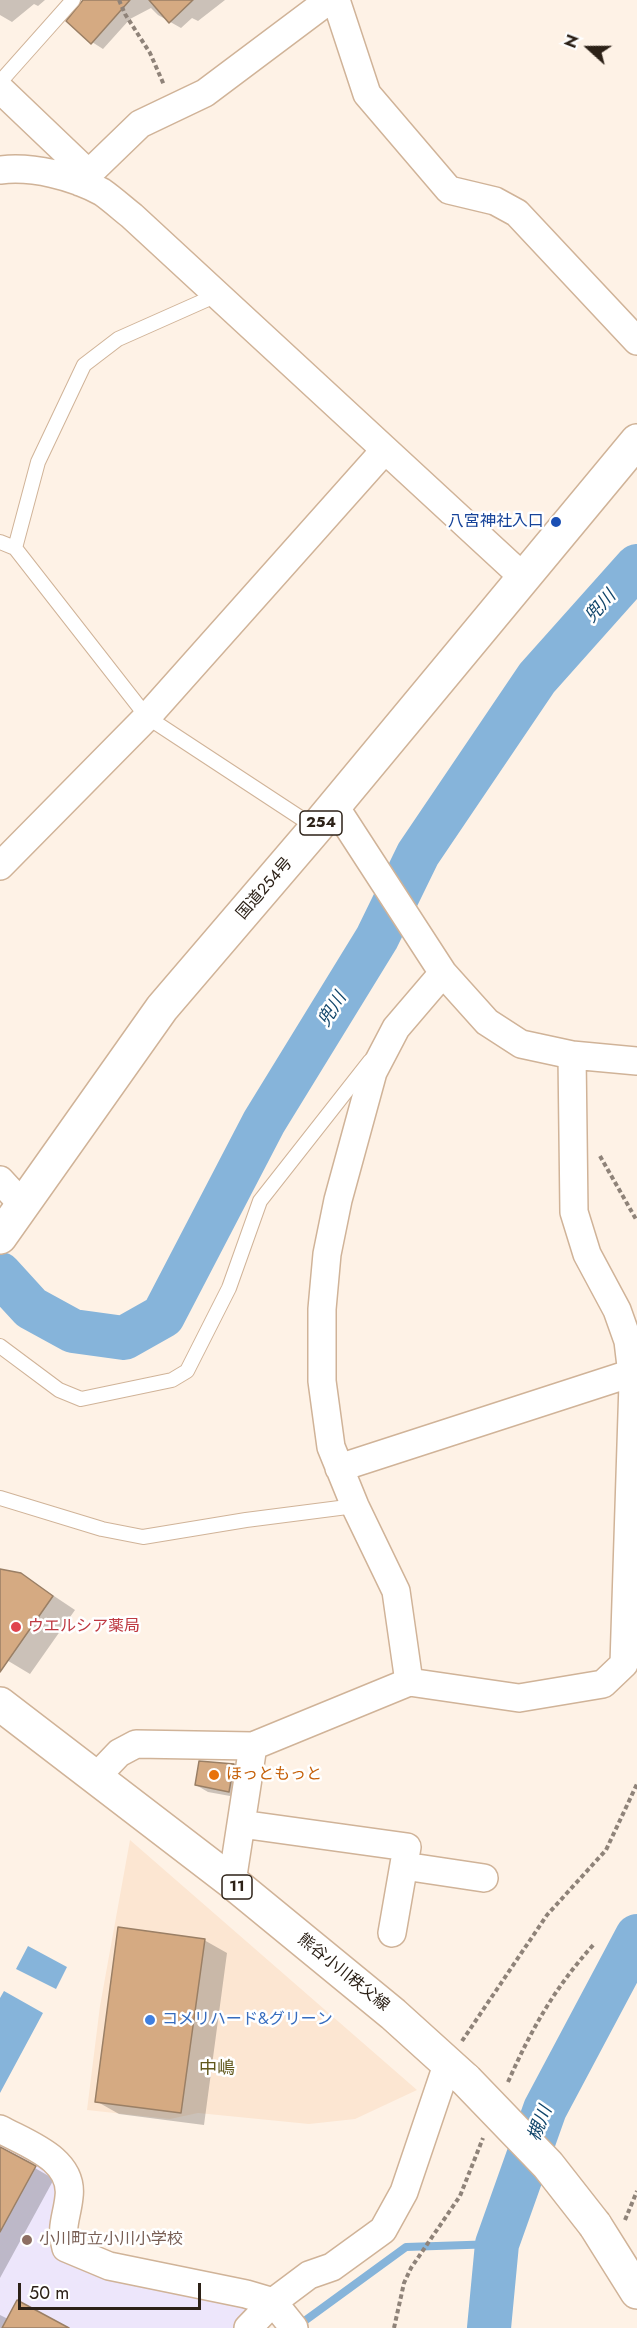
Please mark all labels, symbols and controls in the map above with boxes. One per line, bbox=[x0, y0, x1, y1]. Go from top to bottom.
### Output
north arrow bbox=[559, 18, 619, 78]
text: N bbox=[559, 31, 585, 51]
place label: 八宮神社入口 bbox=[448, 512, 544, 532]
marker: 八宮神社入口 bbox=[549, 515, 563, 529]
water label: 兜川 bbox=[581, 586, 621, 628]
road number: 254 bbox=[300, 811, 342, 835]
street label: 国道254号 bbox=[233, 854, 297, 924]
water label: 兜川 bbox=[314, 989, 352, 1031]
place label: ウエルシア薬局 bbox=[28, 1617, 140, 1637]
marker: ウエルシア薬局 bbox=[9, 1620, 23, 1634]
place label: ほっともっと bbox=[226, 1765, 322, 1785]
marker: ほっともっと bbox=[207, 1768, 221, 1782]
road number: 11 bbox=[222, 1875, 252, 1899]
street label: 熊谷小川秩父線 bbox=[293, 1930, 393, 2016]
place label: コメリハード&グリーン bbox=[162, 2010, 333, 2030]
marker: コメリハード&グリーン bbox=[143, 2013, 157, 2027]
district label: 中嶋 bbox=[199, 2059, 235, 2081]
water label: 槻川 bbox=[524, 2103, 558, 2145]
place label: 小川町立小川小学校 bbox=[39, 2230, 183, 2250]
marker: 小川町立小川小学校 bbox=[20, 2233, 34, 2247]
scale bar bbox=[21, 2271, 204, 2309]
text: 50 m bbox=[29, 2280, 69, 2306]

